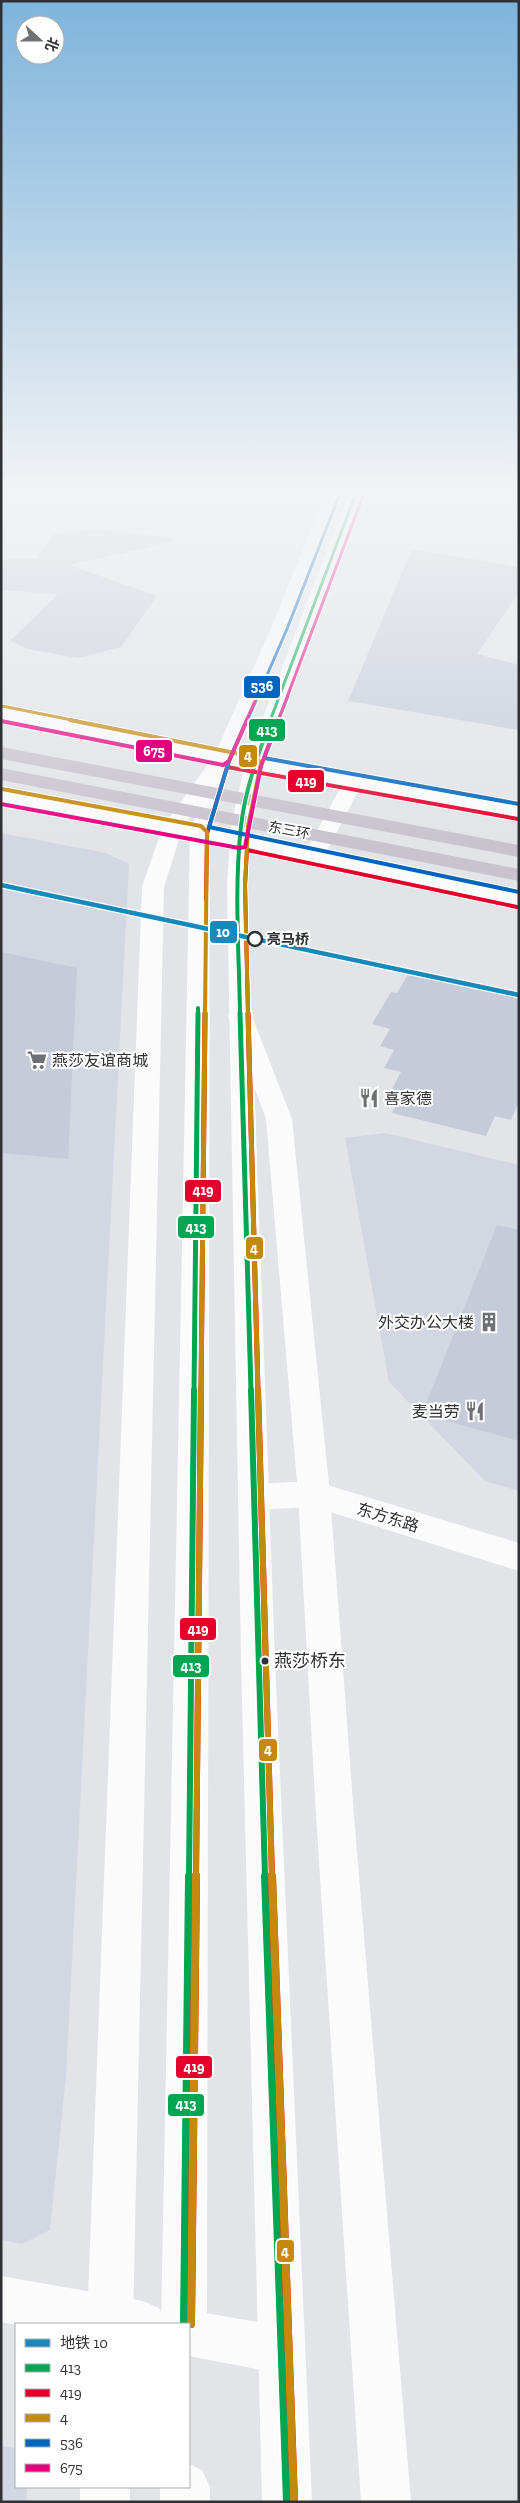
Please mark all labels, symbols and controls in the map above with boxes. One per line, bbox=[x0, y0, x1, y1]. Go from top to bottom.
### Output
north arrow bbox=[15, 15, 65, 65]
text: 北 bbox=[41, 35, 62, 54]
line badge: 536 bbox=[243, 675, 281, 699]
text: 536 bbox=[251, 678, 274, 695]
line badge: 413 bbox=[248, 718, 286, 742]
text: 413 bbox=[256, 722, 278, 739]
line badge: 675 bbox=[135, 739, 173, 763]
text: 675 bbox=[143, 743, 165, 760]
line badge: 4 bbox=[238, 744, 258, 768]
text: 4 bbox=[244, 747, 252, 764]
line badge: 419 bbox=[287, 769, 325, 793]
text: 419 bbox=[295, 773, 317, 790]
street label: 东三环 bbox=[267, 818, 311, 843]
line badge: 10 bbox=[209, 920, 238, 944]
text: 10 bbox=[216, 924, 230, 941]
marker: 亮马桥 bbox=[247, 931, 263, 947]
place label: 亮马桥 bbox=[267, 931, 309, 948]
supermarket icon: 燕莎友谊商城 bbox=[26, 1049, 48, 1071]
place label: 燕莎友谊商城 bbox=[52, 1051, 148, 1070]
restaurant icon: 喜家德 bbox=[358, 1087, 380, 1109]
place label: 喜家德 bbox=[384, 1089, 432, 1108]
line badge: 419 bbox=[184, 1179, 222, 1203]
text: 419 bbox=[192, 1182, 214, 1199]
line badge: 413 bbox=[177, 1215, 215, 1239]
text: 413 bbox=[185, 1219, 207, 1236]
line badge: 4 bbox=[245, 1236, 264, 1260]
text: 4 bbox=[250, 1240, 258, 1257]
building icon: 外交办公大楼 bbox=[478, 1311, 500, 1333]
place label: 外交办公大楼 bbox=[378, 1313, 474, 1332]
restaurant icon: 麦当劳 bbox=[464, 1400, 486, 1422]
place label: 麦当劳 bbox=[412, 1402, 460, 1421]
street label: 东方东路 bbox=[354, 1499, 421, 1536]
line badge: 419 bbox=[179, 1617, 217, 1641]
text: 419 bbox=[187, 1621, 209, 1638]
place label: 燕莎桥东 bbox=[274, 1650, 346, 1672]
line badge: 413 bbox=[172, 1654, 210, 1678]
marker: 燕莎桥东 bbox=[260, 1656, 270, 1666]
text: 413 bbox=[180, 1658, 202, 1675]
line badge: 4 bbox=[258, 1738, 278, 1762]
text: 4 bbox=[264, 1741, 272, 1758]
line badge: 419 bbox=[175, 2055, 213, 2079]
text: 419 bbox=[183, 2059, 205, 2076]
line badge: 413 bbox=[167, 2093, 205, 2117]
text: 413 bbox=[175, 2096, 197, 2113]
line badge: 4 bbox=[276, 2239, 295, 2263]
text: 4 bbox=[281, 2243, 289, 2260]
legend bbox=[15, 2323, 190, 2488]
text: 地铁 10 bbox=[60, 2334, 108, 2352]
text: 413 bbox=[60, 2359, 81, 2377]
text: 419 bbox=[60, 2384, 82, 2402]
text: 4 bbox=[60, 2409, 68, 2427]
text: 536 bbox=[60, 2434, 83, 2452]
text: 675 bbox=[60, 2459, 83, 2477]

